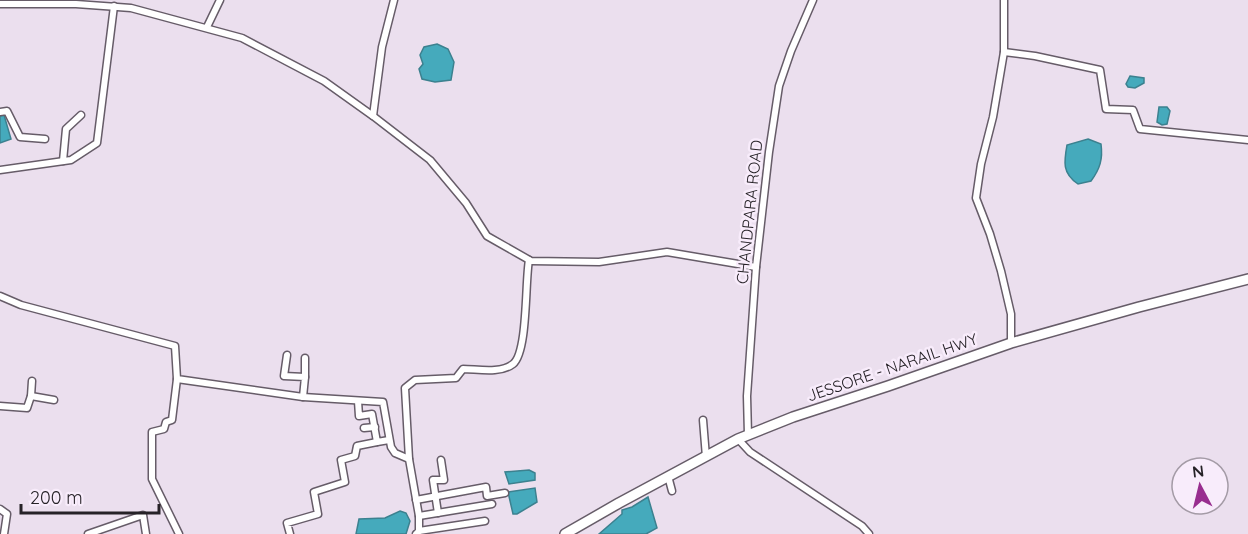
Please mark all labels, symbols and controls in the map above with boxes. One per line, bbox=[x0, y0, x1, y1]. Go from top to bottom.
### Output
street label: CHANDPARA ROAD bbox=[731, 139, 767, 285]
street label: JESSORE - NARAIL HWY bbox=[804, 328, 980, 406]
north arrow bbox=[1170, 456, 1230, 516]
text: N bbox=[1191, 460, 1205, 482]
scale bar bbox=[21, 477, 159, 515]
text: 200 m bbox=[30, 486, 83, 509]

